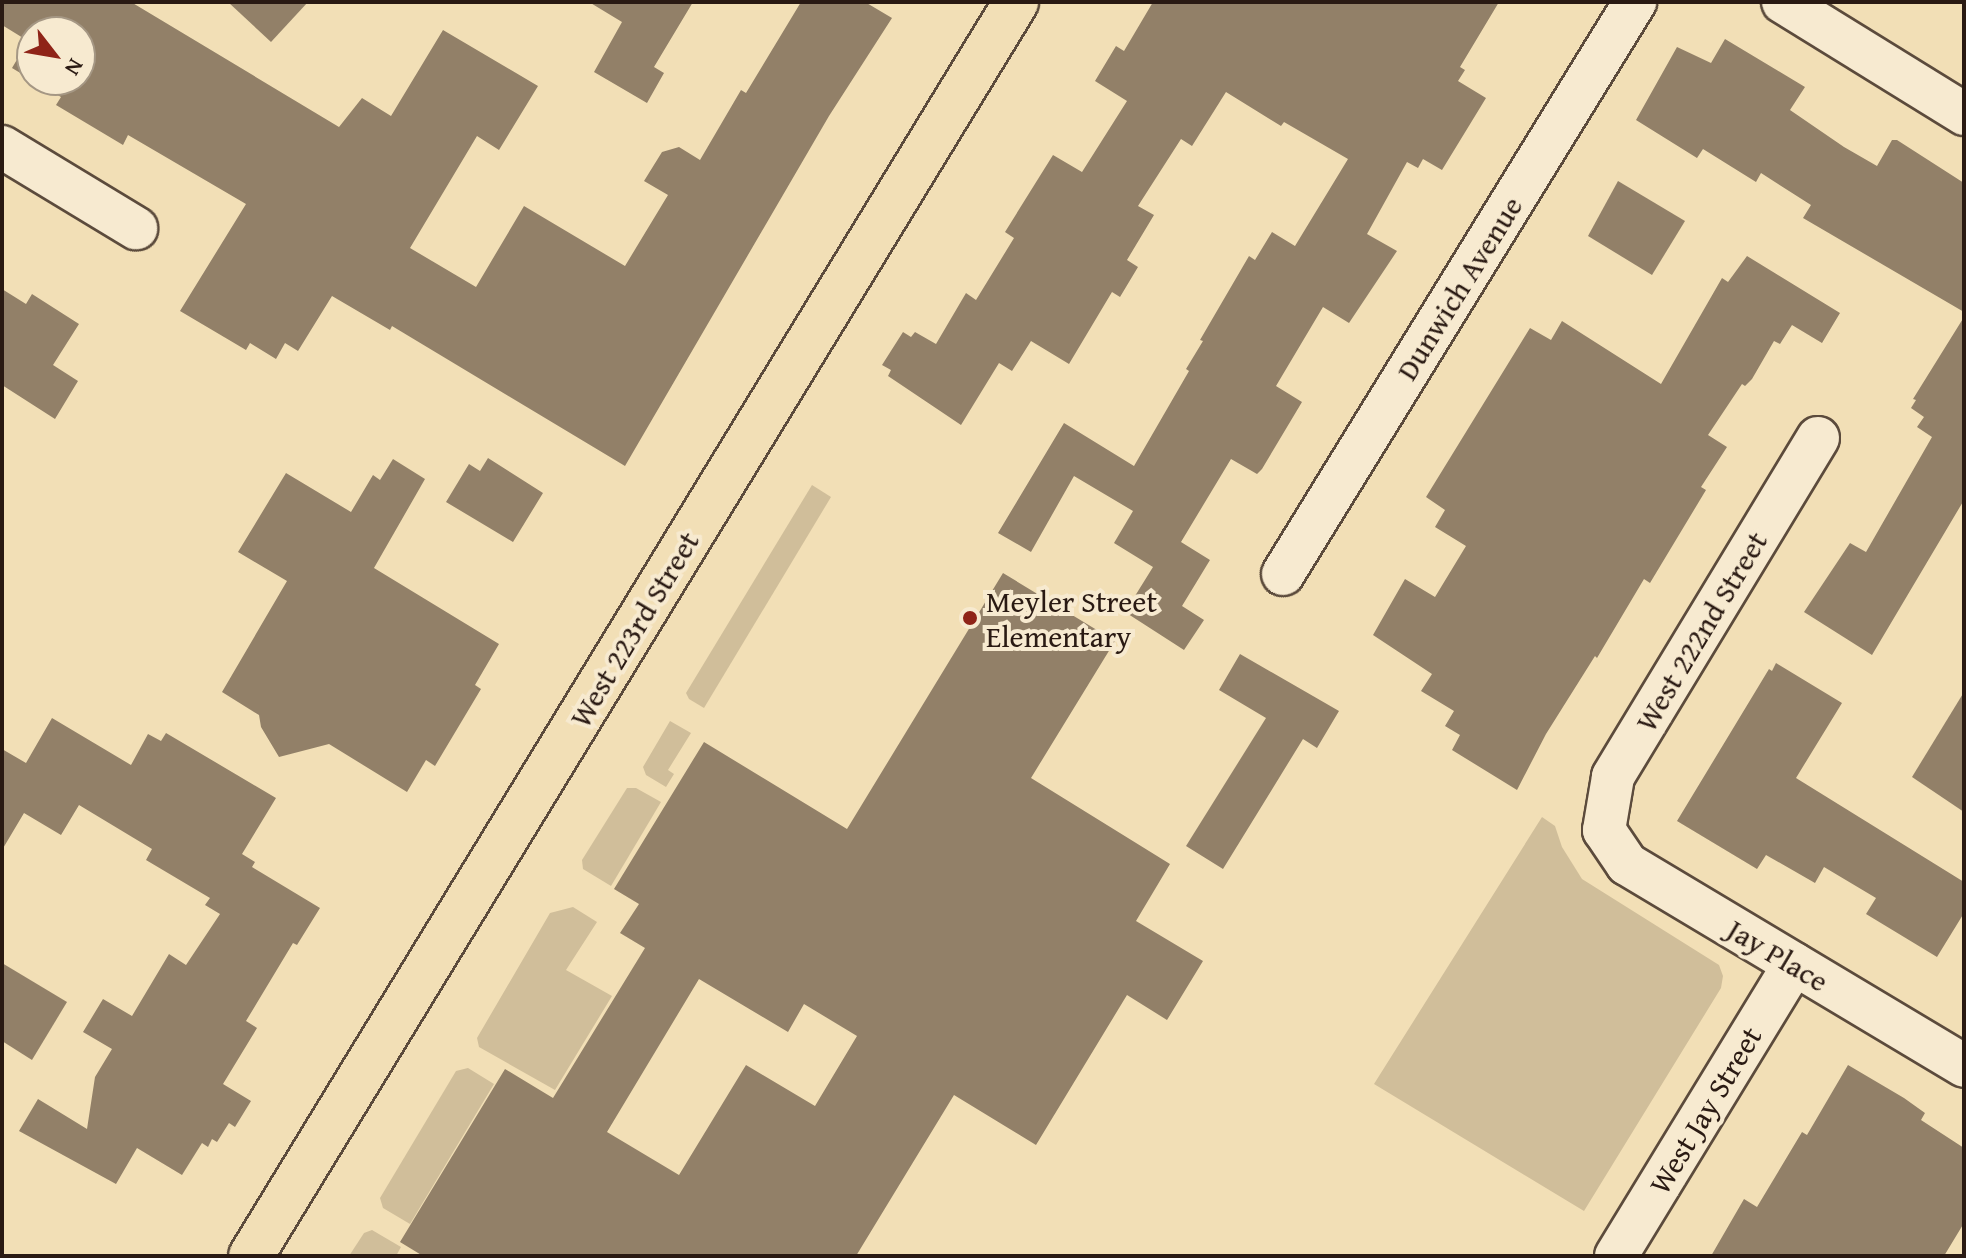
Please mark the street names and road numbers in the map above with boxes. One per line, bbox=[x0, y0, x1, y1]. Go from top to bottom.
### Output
street label: Dunwich Avenue bbox=[1388, 190, 1530, 386]
street label: West 223rd Street bbox=[562, 525, 706, 733]
street label: West 222nd Street bbox=[1627, 525, 1775, 737]
street label: Jay Place bbox=[1721, 911, 1835, 999]
street label: West Jay Street bbox=[1641, 1020, 1769, 1200]

